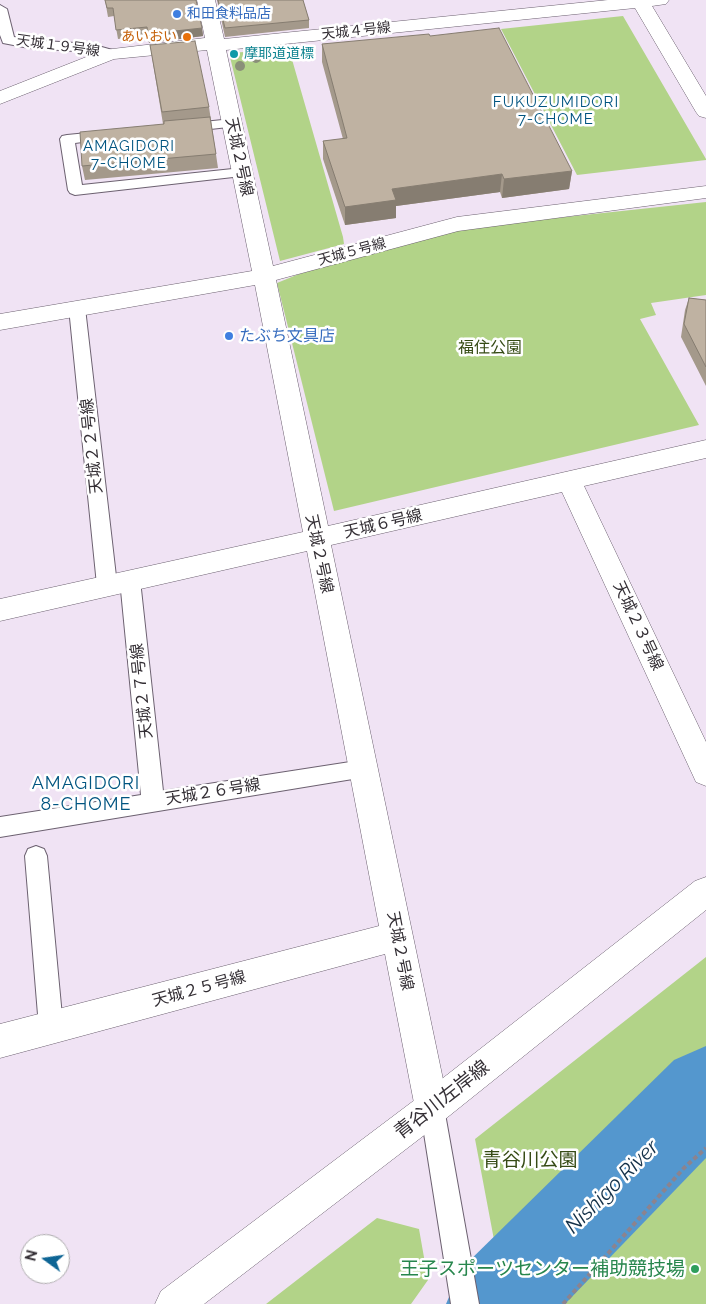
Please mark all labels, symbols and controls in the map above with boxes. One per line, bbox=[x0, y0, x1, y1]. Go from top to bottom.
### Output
place label: 和田食料品店 bbox=[187, 6, 271, 22]
marker: 和田食料品店 bbox=[171, 8, 183, 20]
street label: 天城４号線 bbox=[320, 19, 392, 43]
place label: あいおい bbox=[121, 29, 177, 45]
marker: あいおい bbox=[181, 31, 193, 43]
street label: 天城１９号線 bbox=[15, 32, 101, 60]
place label: 摩耶道道標 bbox=[244, 46, 314, 62]
marker: 摩耶道道標 bbox=[228, 48, 240, 60]
district label: FUKUZUMIDORI 7-CHOME bbox=[491, 93, 621, 128]
street label: 天城２号線 bbox=[221, 116, 257, 198]
district label: AMAGIDORI 7-CHOME bbox=[82, 137, 176, 172]
street label: 天城５号線 bbox=[316, 235, 388, 269]
place label: たぶち文具店 bbox=[239, 326, 335, 346]
marker: たぶち文具店 bbox=[223, 330, 235, 342]
park label: 福住公園 bbox=[458, 338, 522, 358]
street label: 天城２２号線 bbox=[77, 397, 107, 495]
street label: 天城６号線 bbox=[342, 506, 424, 542]
street label: 天城２号線 bbox=[301, 513, 337, 595]
street label: 天城２３号線 bbox=[609, 578, 667, 674]
street label: 天城２７号線 bbox=[127, 642, 157, 740]
district label: AMAGIDORI 8-CHOME bbox=[31, 773, 141, 816]
street label: 天城２６号線 bbox=[164, 775, 262, 809]
street label: 天城２号線 bbox=[383, 910, 417, 992]
street label: 天城２５号線 bbox=[150, 967, 248, 1011]
street label: 青谷川左岸線 bbox=[390, 1056, 494, 1144]
water label: Nishigo River bbox=[560, 1135, 664, 1239]
park label: 青谷川公園 bbox=[483, 1149, 577, 1171]
north arrow bbox=[20, 1234, 70, 1284]
text: N bbox=[22, 1248, 40, 1263]
place label: 王子スポーツセンター補助競技場 bbox=[400, 1258, 685, 1280]
marker: 王子スポーツセンター補助競技場 bbox=[689, 1263, 701, 1275]

